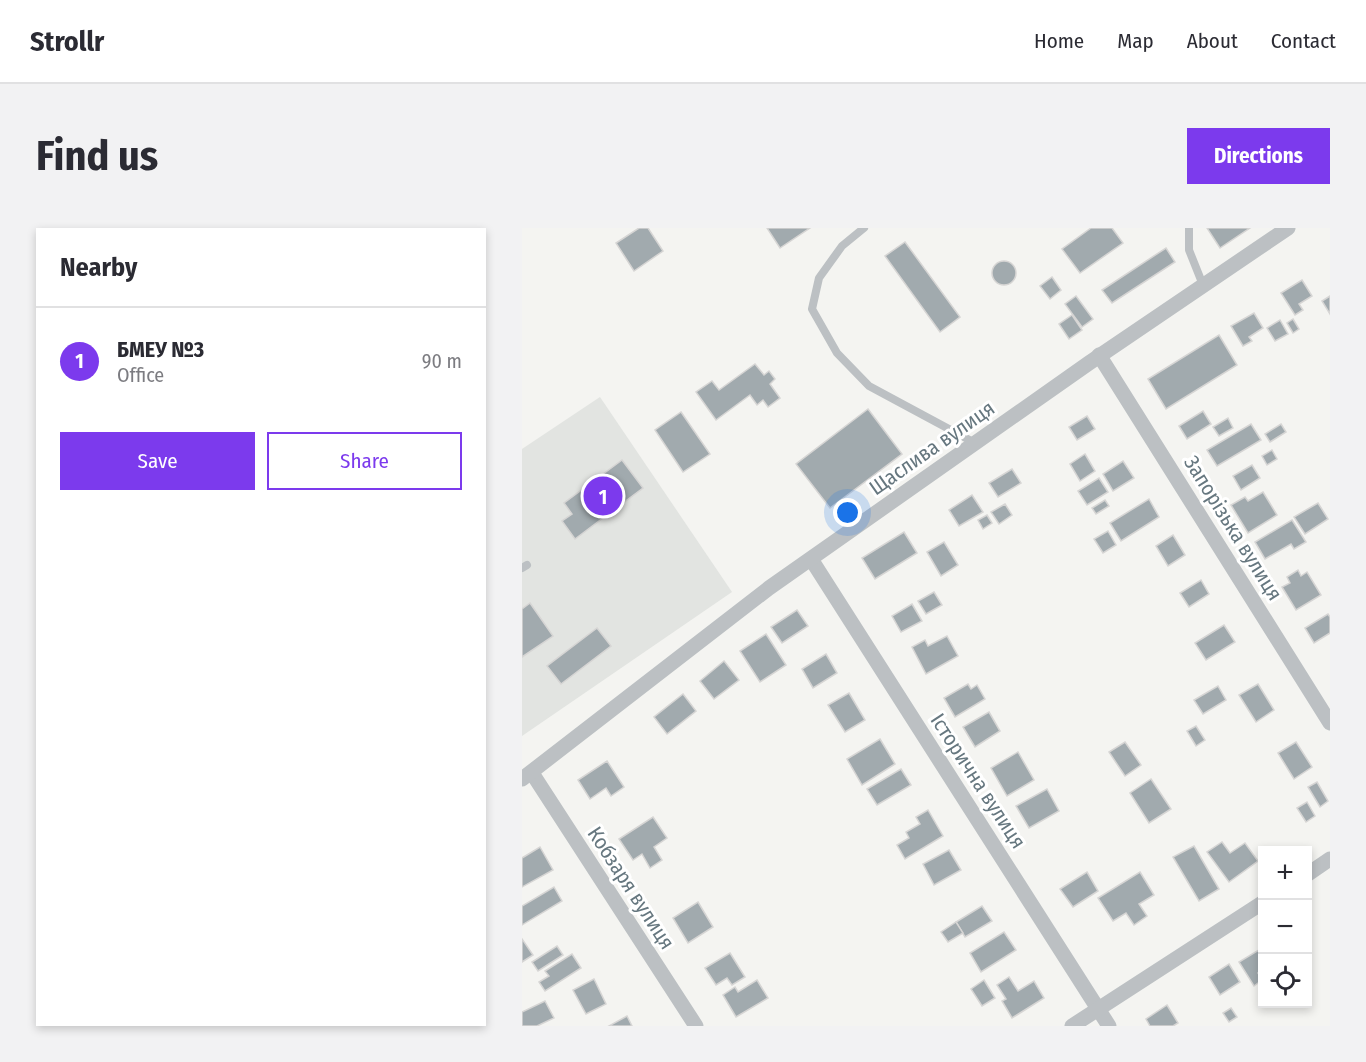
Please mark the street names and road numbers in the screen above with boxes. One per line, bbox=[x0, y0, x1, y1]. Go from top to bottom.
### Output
street label: Щаслива вулиця bbox=[864, 395, 1000, 501]
street label: Запорізька вулиця bbox=[1178, 451, 1288, 605]
street label: Історична вулиця bbox=[925, 709, 1031, 853]
street label: Кобзаря вулиця bbox=[582, 822, 680, 954]

